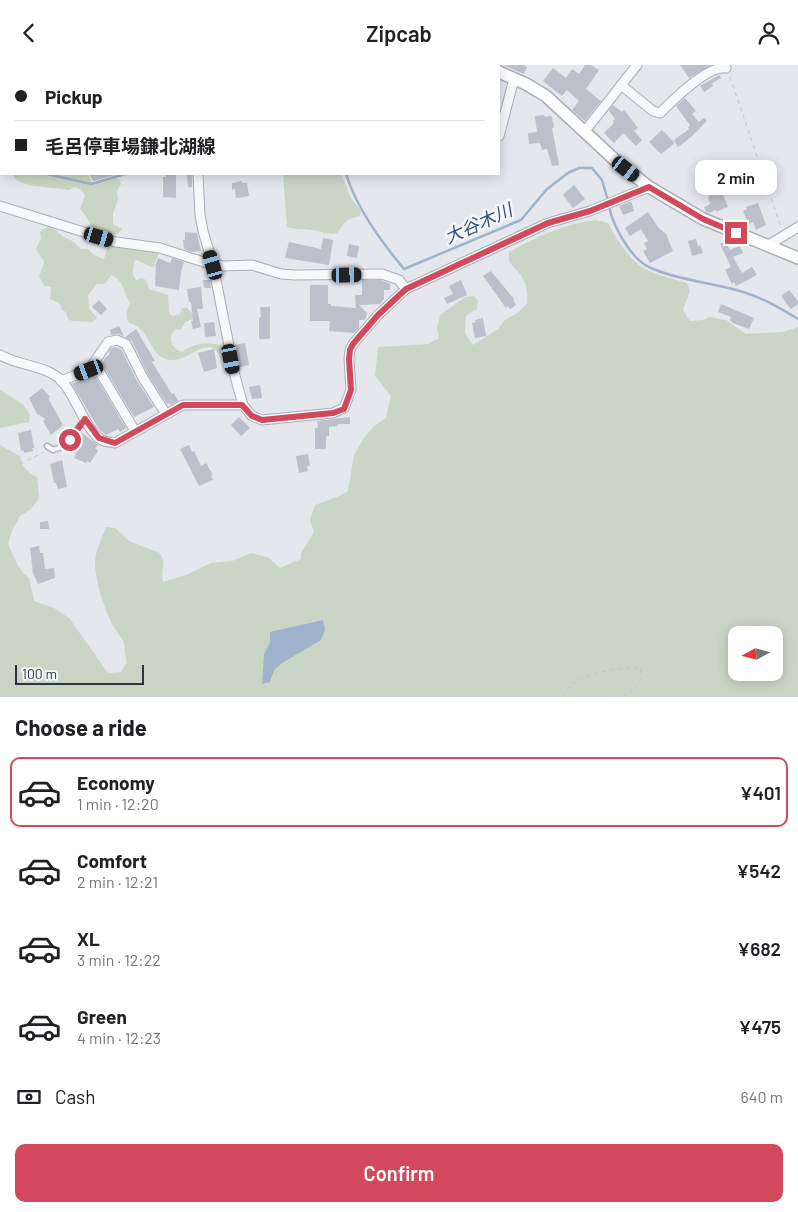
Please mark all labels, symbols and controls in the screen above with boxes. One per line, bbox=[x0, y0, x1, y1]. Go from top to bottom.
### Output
icon: back bbox=[15, 19, 43, 47]
icon: person bbox=[755, 19, 783, 47]
text: Zipcab bbox=[366, 20, 432, 46]
text: Pickup bbox=[45, 85, 103, 108]
text: 毛呂停車場鎌北湖線 bbox=[45, 134, 216, 157]
car bbox=[609, 154, 642, 184]
callout: 2 min bbox=[695, 161, 777, 195]
text: 2 min bbox=[717, 168, 755, 187]
water label: 大谷木川 bbox=[441, 197, 517, 248]
route end bbox=[725, 222, 747, 244]
car bbox=[82, 225, 115, 249]
car bbox=[201, 249, 224, 281]
car bbox=[331, 267, 362, 283]
car bbox=[220, 343, 241, 375]
car bbox=[72, 358, 105, 382]
route start bbox=[59, 429, 81, 451]
north arrow bbox=[728, 626, 782, 681]
map controls bbox=[728, 626, 783, 681]
scale bar bbox=[15, 662, 144, 685]
text: 100 m bbox=[22, 665, 57, 682]
text: Choose a ride bbox=[15, 714, 147, 740]
icon: car bbox=[17, 770, 62, 815]
text: Economy bbox=[77, 771, 155, 794]
text: ¥401 bbox=[740, 781, 781, 804]
text: 1 min · 12:20 bbox=[77, 794, 159, 813]
icon: car bbox=[17, 848, 62, 893]
text: Comfort bbox=[77, 849, 147, 872]
text: ¥542 bbox=[736, 859, 781, 882]
text: 2 min · 12:21 bbox=[77, 872, 158, 891]
icon: car bbox=[17, 926, 62, 971]
text: XL bbox=[77, 927, 100, 950]
text: ¥682 bbox=[737, 937, 781, 960]
text: 3 min · 12:22 bbox=[77, 950, 161, 969]
icon: car bbox=[17, 1004, 62, 1049]
text: Green bbox=[77, 1005, 127, 1028]
text: ¥475 bbox=[739, 1015, 781, 1038]
text: 4 min · 12:23 bbox=[77, 1028, 161, 1047]
icon: cash bbox=[15, 1083, 43, 1111]
text: Cash bbox=[55, 1085, 96, 1108]
text: 640 m bbox=[740, 1087, 783, 1106]
button: Confirm bbox=[15, 1144, 783, 1202]

